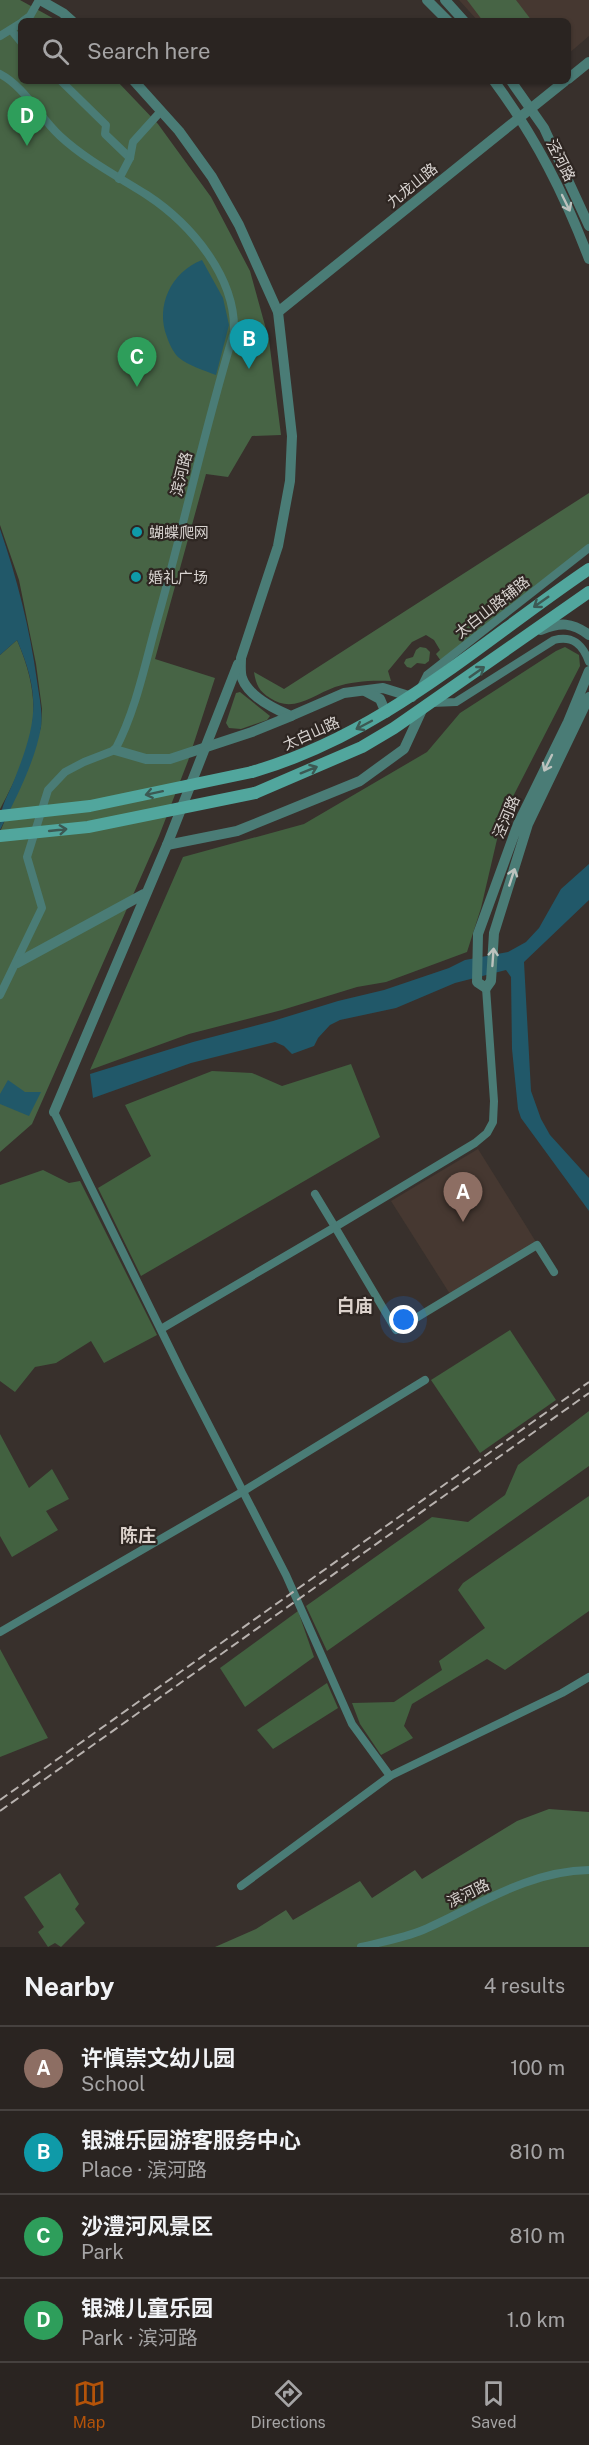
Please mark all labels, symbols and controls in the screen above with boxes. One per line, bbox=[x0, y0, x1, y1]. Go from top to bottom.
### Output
search box bbox=[18, 18, 571, 84]
icon: search bbox=[39, 35, 72, 68]
text: Search here bbox=[87, 38, 211, 64]
pin: D bbox=[8, 96, 46, 146]
street label: 泾河路 bbox=[543, 136, 579, 184]
street label: 九龙山路 bbox=[383, 160, 441, 210]
one-way arrow bbox=[561, 194, 573, 212]
pin: B bbox=[230, 320, 268, 369]
pin: C bbox=[118, 338, 156, 387]
street label: 滨河路 bbox=[167, 450, 195, 498]
place label: 蝴蝶爬网 bbox=[149, 524, 209, 541]
marker: 蝴蝶爬网 bbox=[130, 525, 144, 539]
place label: 婚礼广场 bbox=[148, 569, 208, 586]
marker: 婚礼广场 bbox=[129, 570, 143, 584]
street label: 太白山路辅路 bbox=[451, 573, 533, 641]
one-way arrow bbox=[533, 595, 549, 608]
one-way arrow bbox=[468, 666, 485, 678]
street label: 太白山路 bbox=[280, 713, 342, 753]
one-way arrow bbox=[356, 719, 373, 731]
one-way arrow bbox=[541, 753, 553, 771]
one-way arrow bbox=[300, 764, 318, 775]
one-way arrow bbox=[144, 788, 164, 799]
street label: 泾河路 bbox=[489, 793, 523, 841]
one-way arrow bbox=[48, 824, 68, 835]
one-way arrow bbox=[507, 868, 518, 887]
one-way arrow bbox=[487, 947, 498, 967]
pin: A bbox=[444, 1172, 482, 1222]
district label: 白庙 bbox=[337, 1295, 373, 1316]
your location bbox=[389, 1305, 418, 1334]
district label: 陈庄 bbox=[120, 1525, 156, 1546]
street label: 滨河路 bbox=[444, 1875, 492, 1911]
text: Nearby bbox=[24, 1971, 114, 2002]
text: 4 results bbox=[484, 1974, 565, 1998]
text: 许慎崇文幼儿园 bbox=[81, 2045, 235, 2071]
text: A bbox=[36, 2056, 51, 2080]
text: 100 m bbox=[510, 2056, 565, 2080]
text: School bbox=[81, 2072, 145, 2096]
text: 银滩乐园游客服务中心 bbox=[81, 2127, 301, 2153]
text: B bbox=[37, 2140, 50, 2164]
text: 810 m bbox=[510, 2140, 565, 2164]
text: Place · 滨河路 bbox=[81, 2158, 207, 2182]
text: 沙澧河风景区 bbox=[81, 2213, 213, 2239]
text: C bbox=[36, 2224, 51, 2248]
text: 810 m bbox=[510, 2224, 565, 2248]
text: Park bbox=[81, 2240, 124, 2264]
text: 银滩儿童乐园 bbox=[81, 2295, 213, 2321]
text: D bbox=[36, 2308, 51, 2332]
text: 1.0 km bbox=[507, 2308, 565, 2332]
text: Park · 滨河路 bbox=[81, 2326, 198, 2350]
tab: Map bbox=[73, 2377, 106, 2432]
tab: Directions bbox=[251, 2377, 326, 2432]
tab: Saved bbox=[471, 2377, 516, 2432]

